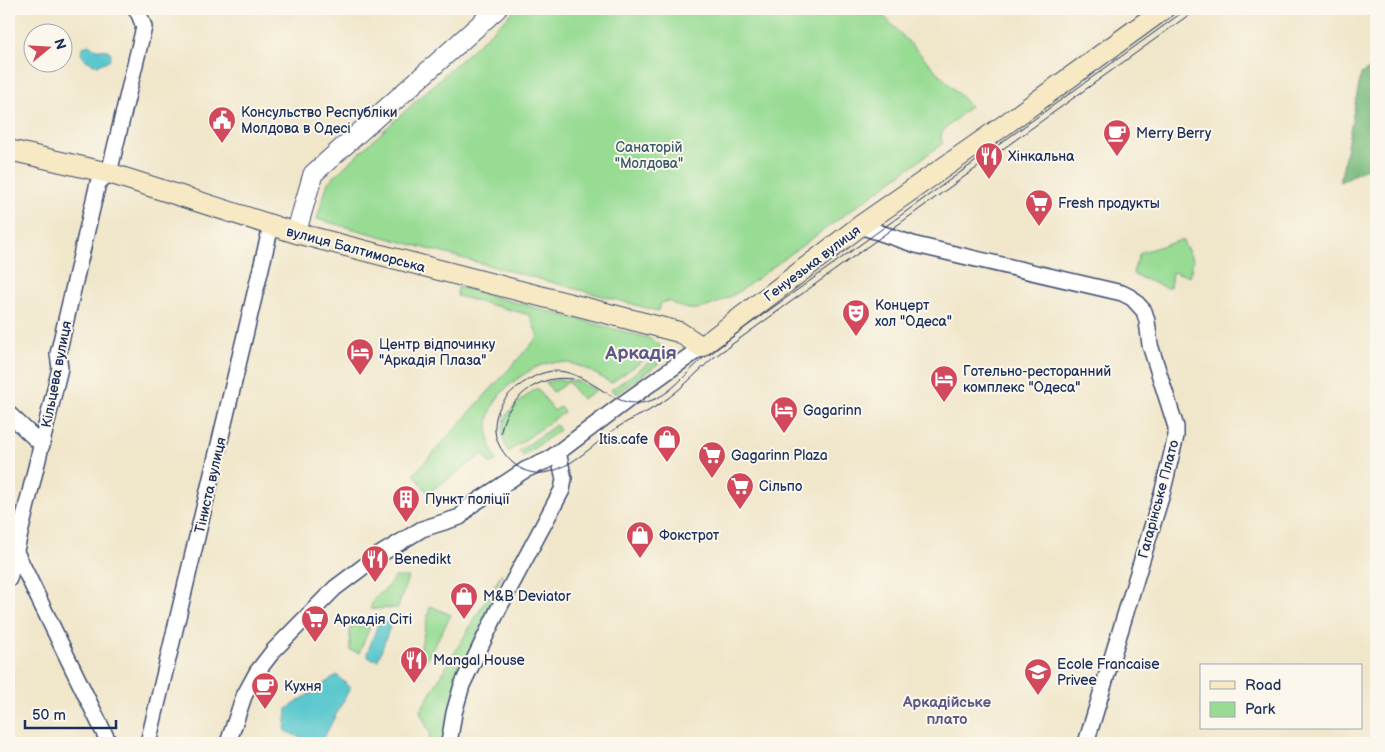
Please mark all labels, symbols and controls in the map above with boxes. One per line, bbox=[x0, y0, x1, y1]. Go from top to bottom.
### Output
north arrow bbox=[22, 22, 72, 72]
text: N bbox=[50, 37, 70, 52]
place label: Консульство Республіки Молдова в Одесі bbox=[241, 104, 398, 137]
public building icon: Консульство Республіки Молдова в Одесі bbox=[207, 105, 237, 144]
cafe icon: Merry Berry bbox=[1102, 118, 1132, 157]
place label: Merry Berry bbox=[1136, 125, 1212, 142]
park label: Санаторій "Молдова" bbox=[615, 139, 683, 172]
restaurant icon: Хінкальна bbox=[974, 141, 1004, 180]
place label: Хінкальна bbox=[1008, 148, 1075, 165]
supermarket icon: Fresh продукты bbox=[1024, 188, 1054, 227]
place label: Fresh продукты bbox=[1058, 195, 1160, 212]
street label: Генуезька вулиця bbox=[761, 222, 864, 305]
street label: вулиця Балтиморська bbox=[284, 223, 428, 276]
place label: Концерт хол "Одеса" bbox=[875, 297, 952, 330]
theatre icon: Концерт хол "Одеса" bbox=[841, 298, 871, 337]
street label: Кільцева вулиця bbox=[38, 319, 75, 429]
place label: Центр відпочинку "Аркадія Плаза" bbox=[379, 336, 496, 369]
hotel icon: Центр відпочинку "Аркадія Плаза" bbox=[345, 337, 375, 376]
district label: Аркадія bbox=[604, 342, 677, 365]
place label: Готельно-ресторанний комплекс "Одеса" bbox=[963, 363, 1111, 396]
hotel icon: Готельно-ресторанний комплекс "Одеса" bbox=[929, 364, 959, 403]
hotel icon: Gagarinn bbox=[769, 395, 799, 434]
place label: Gagarinn bbox=[803, 402, 862, 419]
shop icon: Itis.cafe bbox=[652, 424, 682, 463]
place label: Itis.cafe bbox=[599, 431, 648, 448]
street label: Тіниста вулиця bbox=[191, 435, 230, 535]
street label: Гагарінське Плато bbox=[1135, 438, 1182, 560]
supermarket icon: Gagarinn Plaza bbox=[697, 440, 727, 479]
place label: Gagarinn Plaza bbox=[731, 447, 828, 464]
supermarket icon: Сільпо bbox=[725, 471, 755, 510]
place label: Сільпо bbox=[759, 478, 802, 495]
building icon: Пункт поліції bbox=[391, 484, 421, 523]
place label: Пункт поліції bbox=[425, 491, 510, 508]
shop icon: Фокстрот bbox=[625, 520, 655, 559]
place label: Фокстрот bbox=[659, 527, 720, 544]
restaurant icon: Benedikt bbox=[360, 544, 390, 583]
place label: Benedikt bbox=[394, 551, 452, 568]
shop icon: M&B Deviator bbox=[449, 581, 479, 620]
place label: M&B Deviator bbox=[483, 588, 572, 605]
supermarket icon: Аркадія Сіті bbox=[300, 604, 330, 643]
place label: Аркадія Сіті bbox=[333, 611, 412, 628]
restaurant icon: Mangal House bbox=[399, 645, 429, 684]
place label: Mangal House bbox=[433, 652, 525, 669]
place label: Ecole Francaise Privee bbox=[1057, 656, 1160, 689]
school or university icon: Ecole Francaise Privee bbox=[1023, 657, 1053, 696]
legend bbox=[1200, 664, 1362, 730]
cafe icon: Кухня bbox=[250, 671, 280, 710]
text: Road bbox=[1245, 676, 1281, 695]
place label: Кухня bbox=[284, 678, 322, 695]
district label: Аркадійське плато bbox=[902, 693, 991, 729]
scale bar bbox=[25, 697, 116, 729]
text: Park bbox=[1245, 700, 1276, 719]
text: 50 m bbox=[32, 706, 66, 725]

